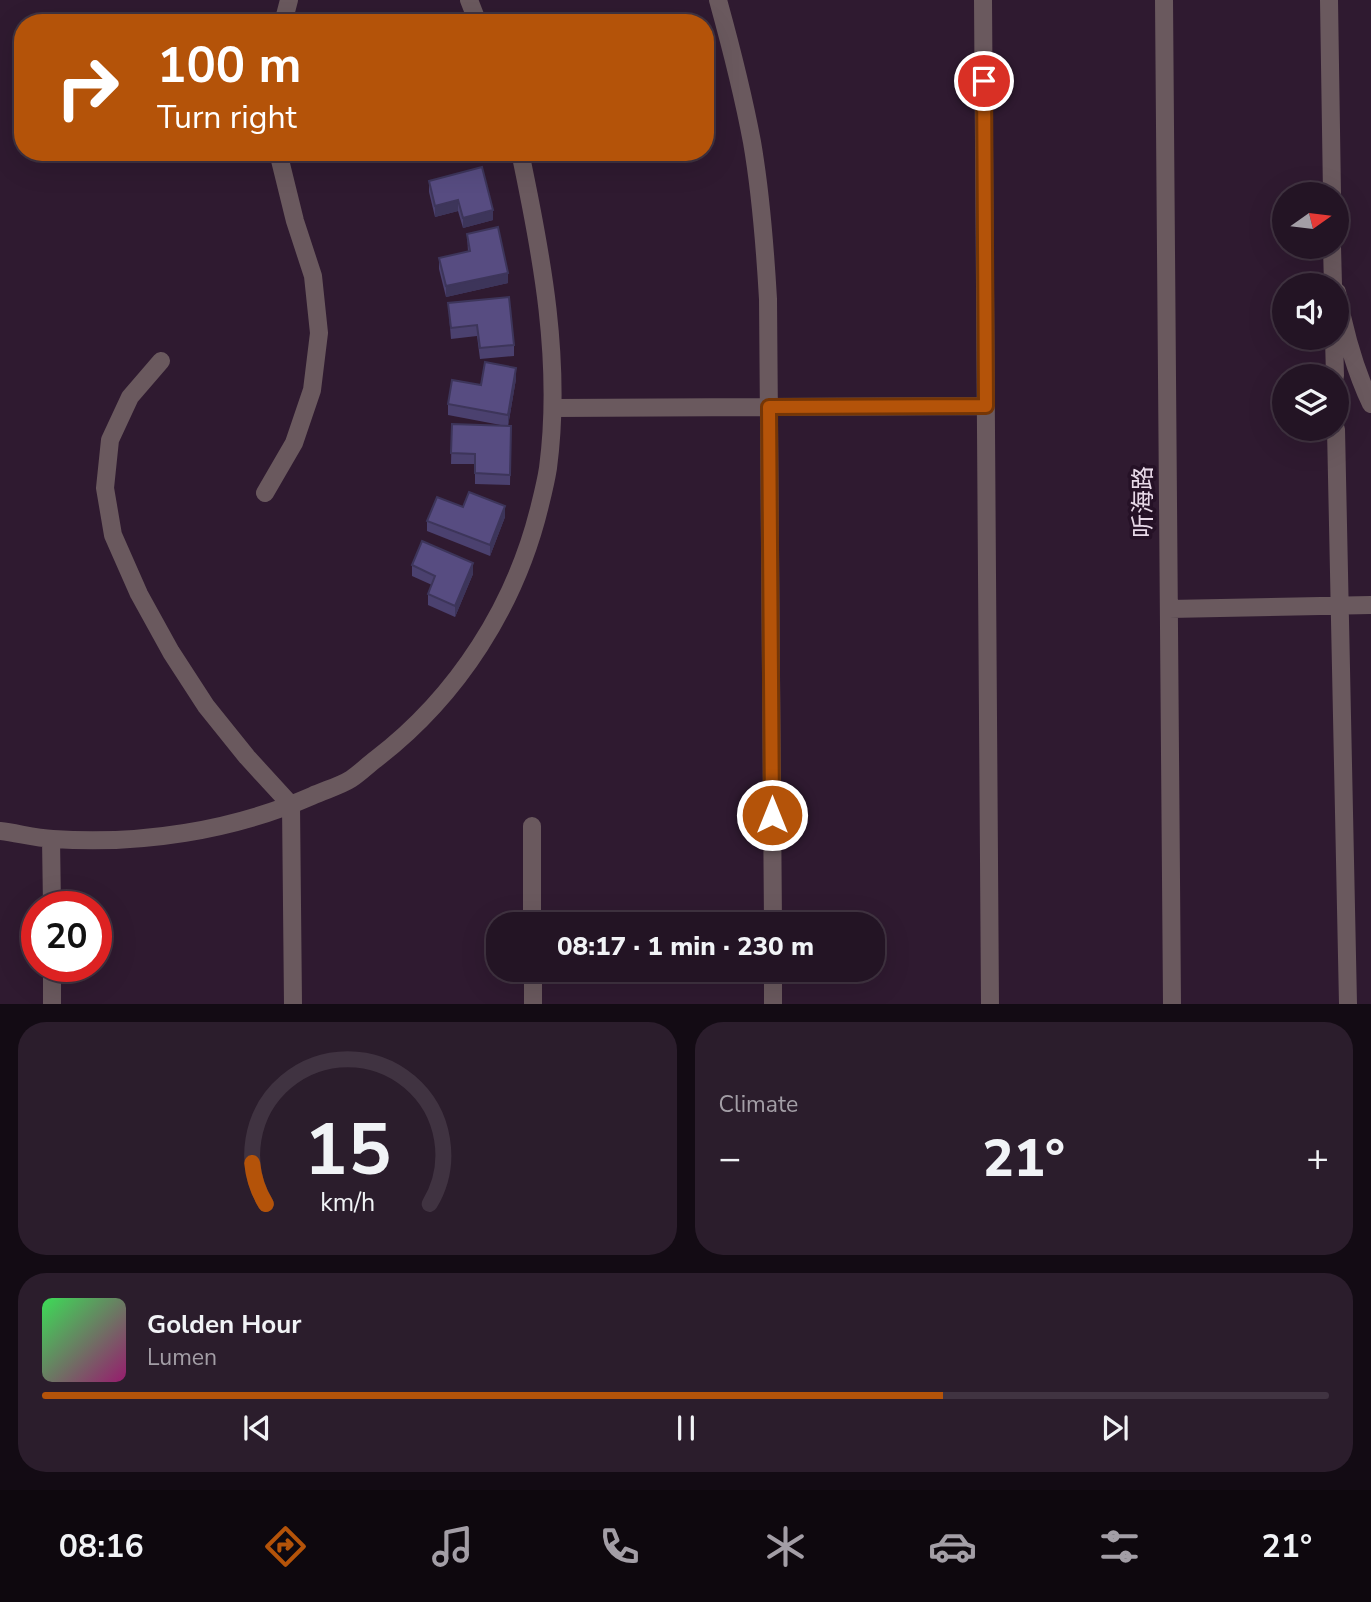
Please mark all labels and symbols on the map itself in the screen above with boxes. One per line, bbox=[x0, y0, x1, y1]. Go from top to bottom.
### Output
pin bbox=[954, 51, 1014, 111]
north arrow bbox=[1272, 182, 1349, 259]
street label: 听海路 bbox=[1127, 466, 1159, 538]
position arrow bbox=[735, 778, 809, 852]
speed limit sign: 20 bbox=[21, 891, 112, 982]

